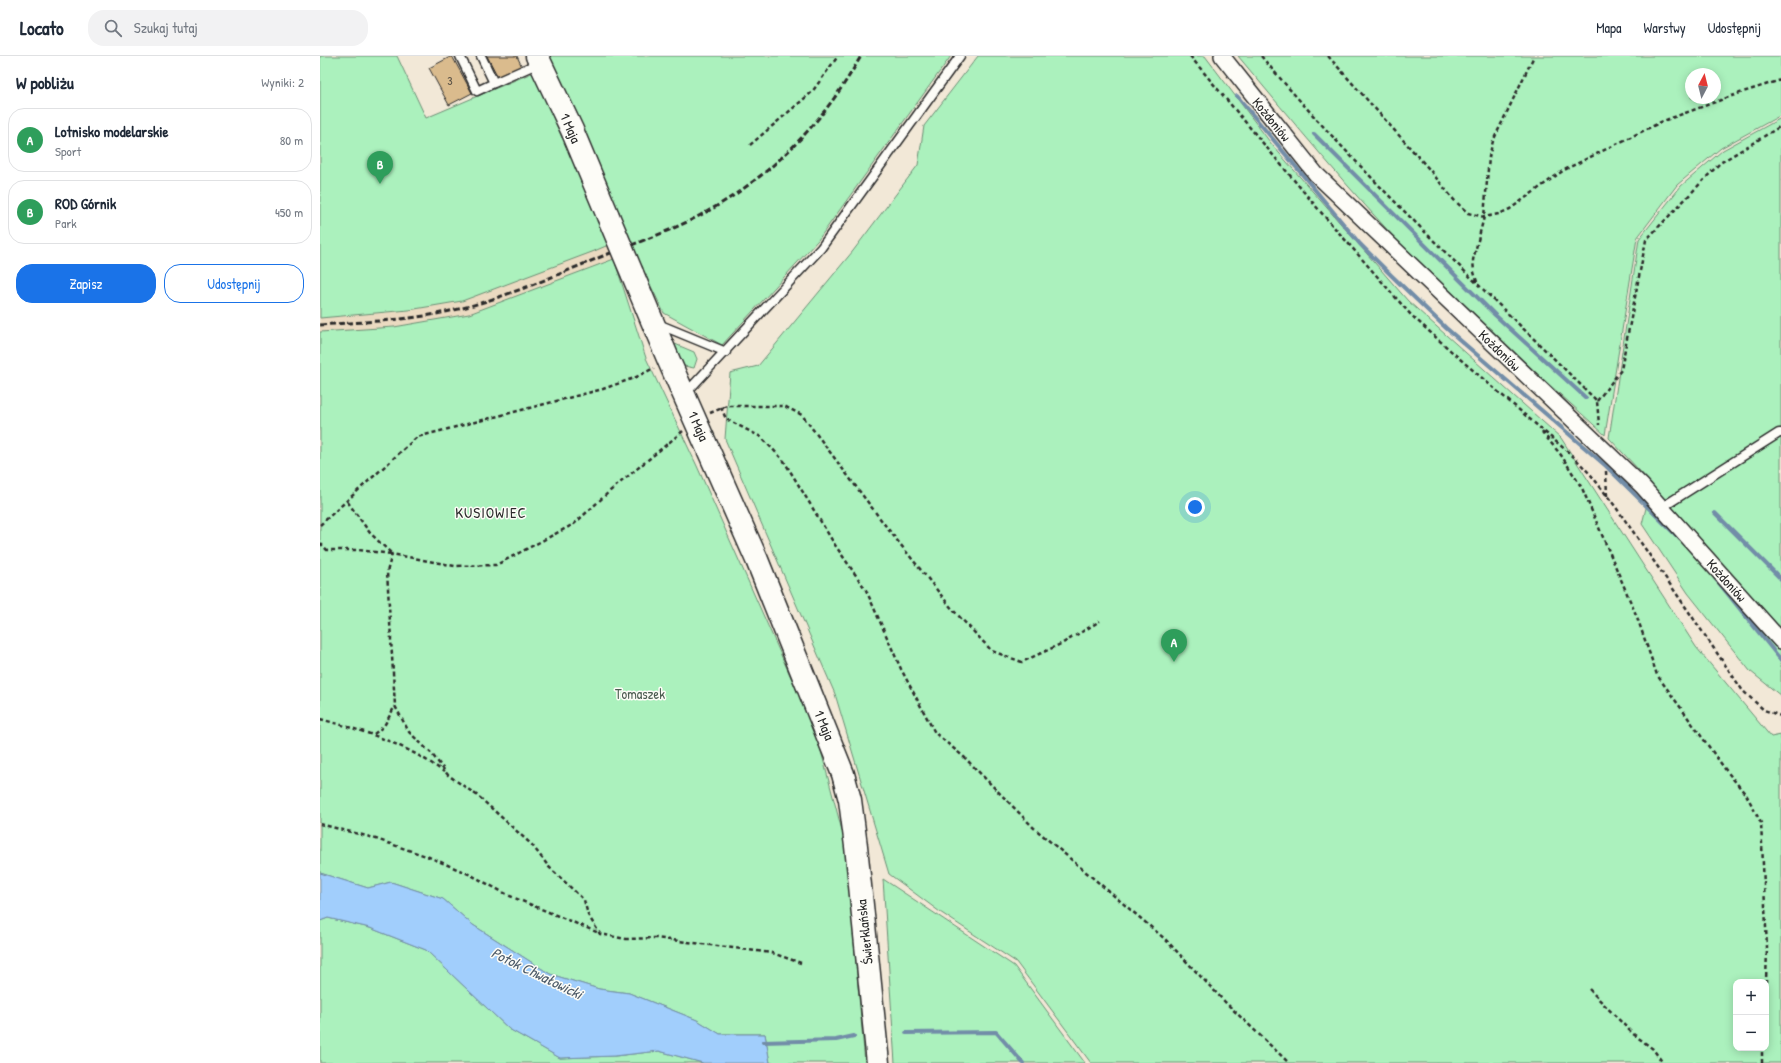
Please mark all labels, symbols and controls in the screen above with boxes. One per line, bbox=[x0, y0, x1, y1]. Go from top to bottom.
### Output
search box bbox=[88, 10, 368, 46]
text: Locato bbox=[20, 15, 64, 41]
icon: search bbox=[102, 17, 124, 39]
text: Szukaj tutaj bbox=[134, 17, 198, 38]
text: Mapa bbox=[1596, 18, 1622, 37]
text: Warstwy bbox=[1644, 18, 1686, 37]
text: Udostępnij bbox=[1708, 18, 1761, 37]
north arrow bbox=[1685, 68, 1721, 104]
text: W pobliżu bbox=[16, 71, 74, 94]
house number: 3 bbox=[447, 72, 453, 89]
text: Wyniki: 2 bbox=[261, 73, 304, 91]
street label: Kożdoniów bbox=[1248, 93, 1296, 145]
street label: 1 Maja bbox=[555, 110, 586, 147]
text: Lotnisko modelarskie bbox=[55, 121, 168, 142]
text: A bbox=[27, 131, 33, 149]
text: 80 m bbox=[280, 131, 303, 149]
text: Sport bbox=[55, 142, 81, 160]
pin: B bbox=[367, 151, 393, 184]
text: ROD Górnik bbox=[55, 193, 116, 214]
text: B bbox=[27, 203, 33, 221]
text: 450 m bbox=[275, 203, 303, 221]
text: Park bbox=[55, 214, 77, 232]
button: Zapisz bbox=[16, 264, 156, 303]
button: Udostępnij bbox=[164, 264, 304, 303]
street label: Kożdoniów bbox=[1475, 325, 1526, 375]
street label: 1 Maja bbox=[683, 408, 714, 445]
your location bbox=[1185, 497, 1205, 517]
district label: KUSIOWIEC bbox=[455, 502, 527, 523]
street label: Kożdoniów bbox=[1703, 554, 1752, 606]
pin: A bbox=[1161, 629, 1187, 662]
park label: Tomaszek bbox=[615, 684, 665, 703]
street label: 1 Maja bbox=[809, 707, 840, 744]
street label: Świerklańska bbox=[851, 898, 877, 965]
water label: Potok Chwałowicki bbox=[488, 942, 588, 1005]
map controls bbox=[1733, 979, 1769, 1051]
button: + bbox=[1733, 979, 1769, 1015]
button: − bbox=[1733, 1015, 1769, 1051]

